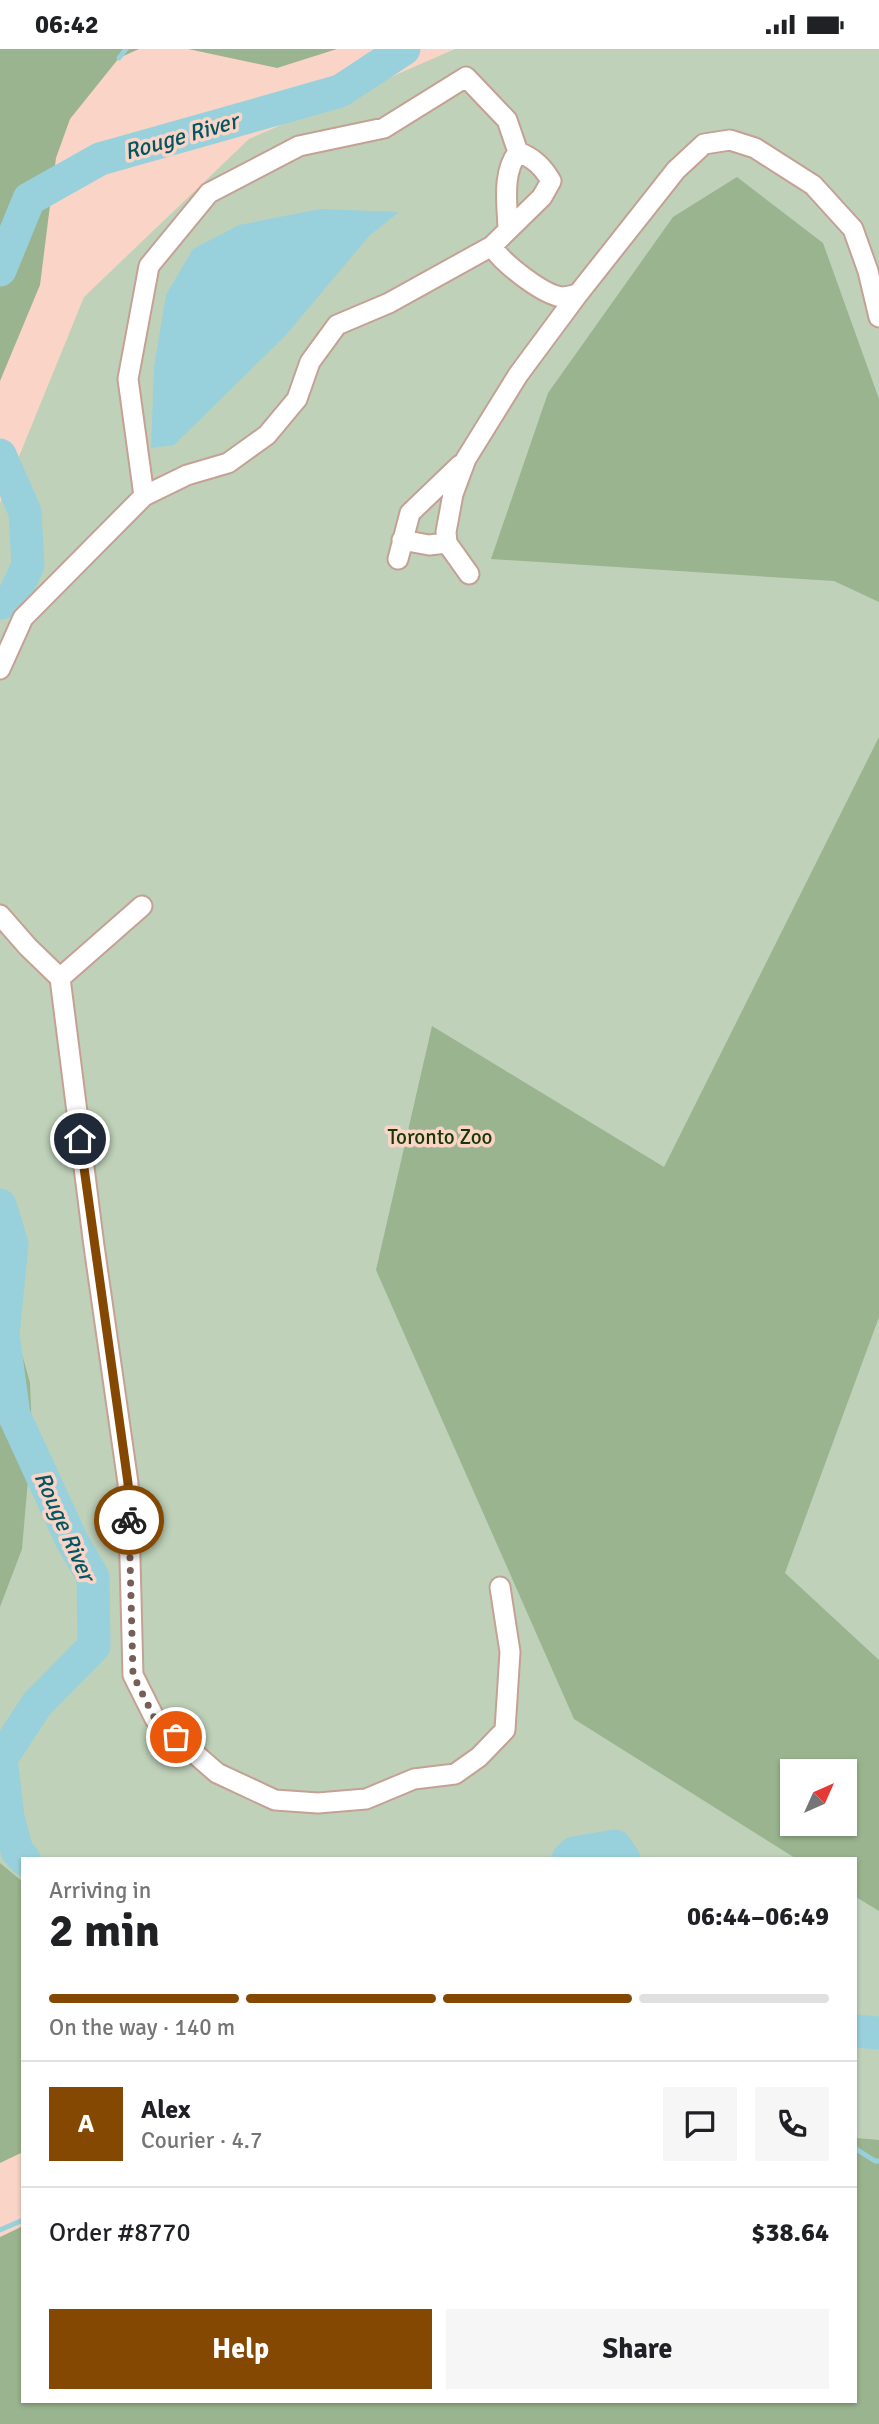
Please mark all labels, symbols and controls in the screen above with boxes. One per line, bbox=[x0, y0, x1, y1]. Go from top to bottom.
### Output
text: 06:42 bbox=[35, 9, 99, 41]
water label: Rouge River bbox=[121, 105, 245, 167]
pin bbox=[50, 1109, 110, 1169]
icon: home bbox=[61, 1120, 99, 1158]
park label: Toronto Zoo bbox=[388, 1124, 493, 1150]
water label: Rouge River bbox=[28, 1467, 103, 1589]
courier bbox=[94, 1485, 164, 1555]
icon: bike bbox=[110, 1501, 148, 1539]
pin bbox=[146, 1707, 206, 1767]
icon: bag bbox=[157, 1718, 195, 1756]
north arrow bbox=[780, 1759, 858, 1836]
map controls bbox=[780, 1759, 857, 1836]
text: Arriving in bbox=[49, 1876, 151, 1905]
text: 06:44–06:49 bbox=[687, 1901, 829, 1933]
text: 2 min bbox=[49, 1903, 160, 1959]
text: On the way · 140 m bbox=[49, 2013, 235, 2042]
button: chat bbox=[663, 2087, 737, 2161]
button: phone bbox=[755, 2087, 829, 2161]
text: Alex bbox=[141, 2094, 191, 2126]
text: A bbox=[78, 2108, 94, 2140]
text: Courier · 4.7 bbox=[141, 2126, 262, 2155]
text: Order #8770 bbox=[49, 2217, 190, 2249]
text: $38.64 bbox=[751, 2217, 829, 2249]
button: Help bbox=[49, 2309, 432, 2389]
button: Share bbox=[446, 2309, 829, 2389]

